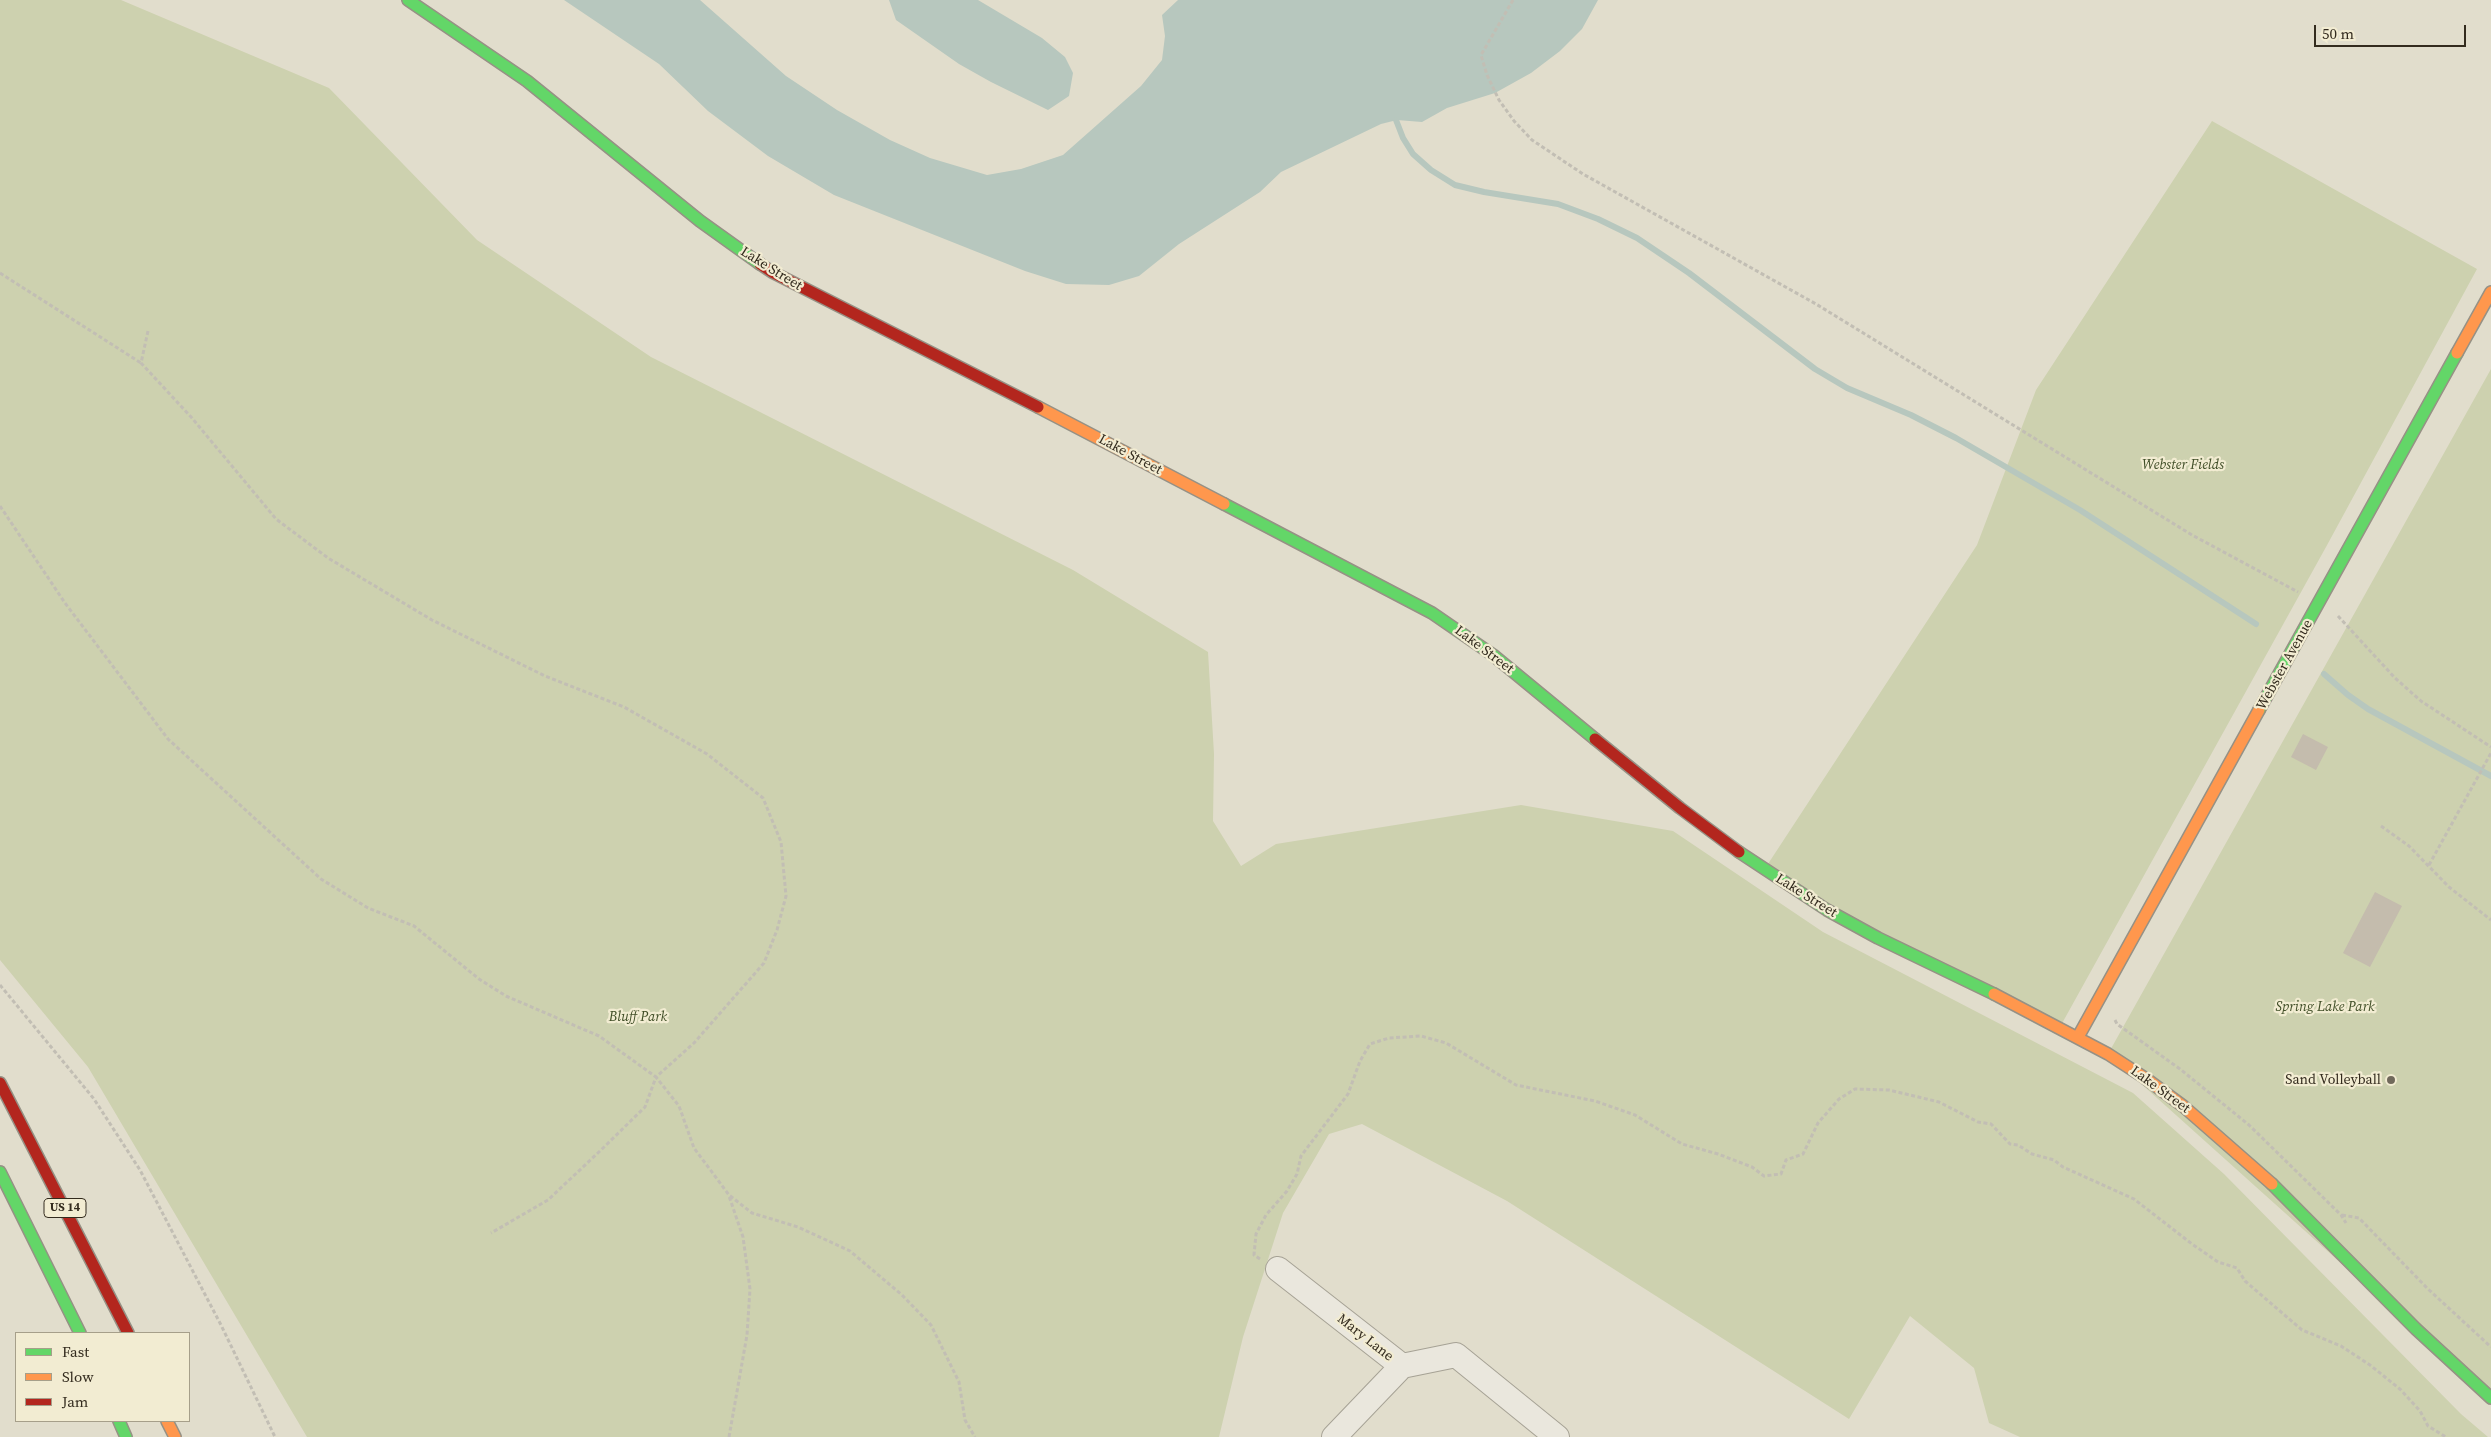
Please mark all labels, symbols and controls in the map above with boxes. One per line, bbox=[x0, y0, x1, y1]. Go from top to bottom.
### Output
scale bar bbox=[2316, 15, 2468, 47]
text: 50 m bbox=[2322, 23, 2354, 44]
street label: Lake Street bbox=[737, 243, 805, 295]
street label: Lake Street bbox=[1095, 431, 1165, 479]
park label: Webster Fields bbox=[2142, 457, 2224, 473]
street label: Webster Avenue bbox=[2253, 617, 2317, 713]
street label: Lake Street bbox=[1451, 622, 1517, 678]
street label: Lake Street bbox=[1772, 870, 1840, 922]
park label: Spring Lake Park bbox=[2275, 999, 2375, 1015]
park label: Bluff Park bbox=[609, 1009, 667, 1025]
street label: Lake Street bbox=[2127, 1063, 2193, 1117]
place label: Sand Volleyball bbox=[2285, 1072, 2381, 1088]
marker: Sand Volleyball bbox=[2385, 1074, 2397, 1086]
road number: US 14 bbox=[44, 1198, 86, 1218]
street label: Mary Lane bbox=[1333, 1311, 1397, 1365]
legend bbox=[15, 1332, 190, 1422]
text: Fast bbox=[62, 1341, 89, 1362]
text: Slow bbox=[62, 1366, 94, 1387]
text: Jam bbox=[62, 1391, 88, 1412]

